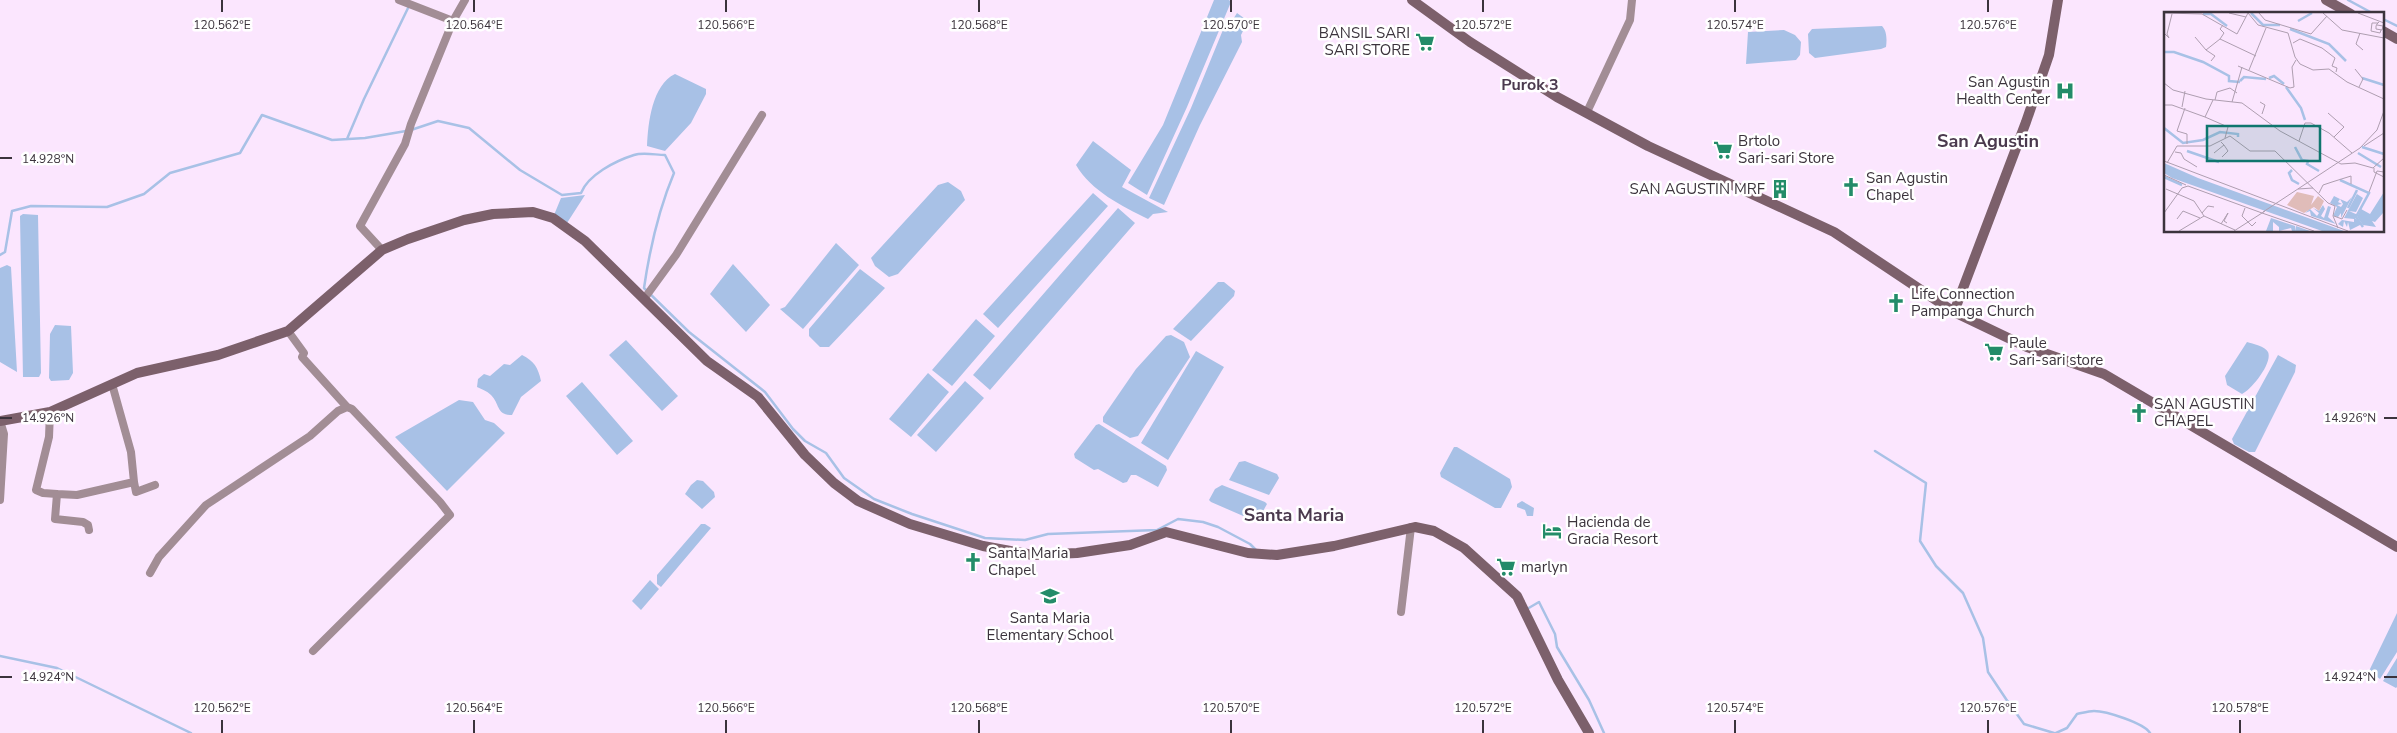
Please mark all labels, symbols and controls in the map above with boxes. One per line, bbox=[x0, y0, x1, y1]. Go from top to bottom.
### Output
inset map bbox=[2164, 12, 2384, 232]
text: 120.562°E bbox=[193, 17, 251, 33]
text: 120.564°E bbox=[445, 17, 503, 33]
text: 120.566°E bbox=[697, 17, 755, 33]
text: 120.568°E bbox=[950, 17, 1008, 33]
text: 120.570°E bbox=[1202, 17, 1260, 33]
text: 120.572°E bbox=[1454, 17, 1512, 33]
text: 120.574°E bbox=[1706, 17, 1764, 33]
text: 120.576°E bbox=[1959, 17, 2017, 33]
place label: BANSIL SARI SARI STORE bbox=[1319, 23, 1410, 60]
supermarket icon: BANSIL SARI SARI STORE bbox=[1414, 31, 1436, 53]
place label: San Agustin Health Center bbox=[1956, 72, 2051, 109]
district label: Purok 3 bbox=[1501, 74, 1559, 96]
hospital icon: San Agustin Health Center bbox=[2054, 80, 2076, 102]
district label: San Agustin bbox=[1937, 129, 2039, 153]
place label: Brtolo Sari-sari Store bbox=[1738, 131, 1834, 168]
supermarket icon: Brtolo Sari-sari Store bbox=[1712, 139, 1734, 161]
text: 14.928°N bbox=[22, 151, 74, 167]
place label: San Agustin Chapel bbox=[1866, 168, 1948, 205]
church icon: San Agustin Chapel bbox=[1840, 176, 1862, 198]
building icon: SAN AGUSTIN MRF bbox=[1769, 178, 1791, 200]
place label: SAN AGUSTIN MRF bbox=[1629, 179, 1765, 199]
place label: Life Connection Pampanga Church bbox=[1911, 284, 2035, 321]
church icon: Life Connection Pampanga Church bbox=[1885, 292, 1907, 314]
place label: Paule Sari-sari store bbox=[2009, 333, 2103, 370]
supermarket icon: Paule Sari-sari store bbox=[1983, 341, 2005, 363]
place label: SAN AGUSTIN CHAPEL bbox=[2154, 394, 2255, 431]
church icon: SAN AGUSTIN CHAPEL bbox=[2128, 402, 2150, 424]
text: 14.926°N bbox=[22, 410, 74, 426]
text: 14.926°N bbox=[2324, 410, 2376, 426]
district label: Santa Maria bbox=[1244, 503, 1344, 527]
place label: Hacienda de Gracia Resort bbox=[1567, 512, 1659, 549]
hotel icon: Hacienda de Gracia Resort bbox=[1541, 520, 1563, 542]
place label: Santa Maria Chapel bbox=[988, 543, 1068, 580]
church icon: Santa Maria Chapel bbox=[962, 551, 984, 573]
supermarket icon: marlyn bbox=[1495, 556, 1517, 578]
place label: marlyn bbox=[1521, 557, 1568, 577]
school or university icon: Santa Maria Elementary School bbox=[1039, 585, 1061, 607]
place label: Santa Maria Elementary School bbox=[987, 608, 1114, 645]
text: 14.924°N bbox=[22, 669, 74, 685]
text: 14.924°N bbox=[2324, 669, 2376, 685]
text: 120.562°E bbox=[193, 700, 251, 716]
text: 120.564°E bbox=[445, 700, 503, 716]
text: 120.566°E bbox=[697, 700, 755, 716]
text: 120.568°E bbox=[950, 700, 1008, 716]
text: 120.570°E bbox=[1202, 700, 1260, 716]
text: 120.572°E bbox=[1454, 700, 1512, 716]
text: 120.574°E bbox=[1706, 700, 1764, 716]
text: 120.576°E bbox=[1959, 700, 2017, 716]
text: 120.578°E bbox=[2211, 700, 2269, 716]

